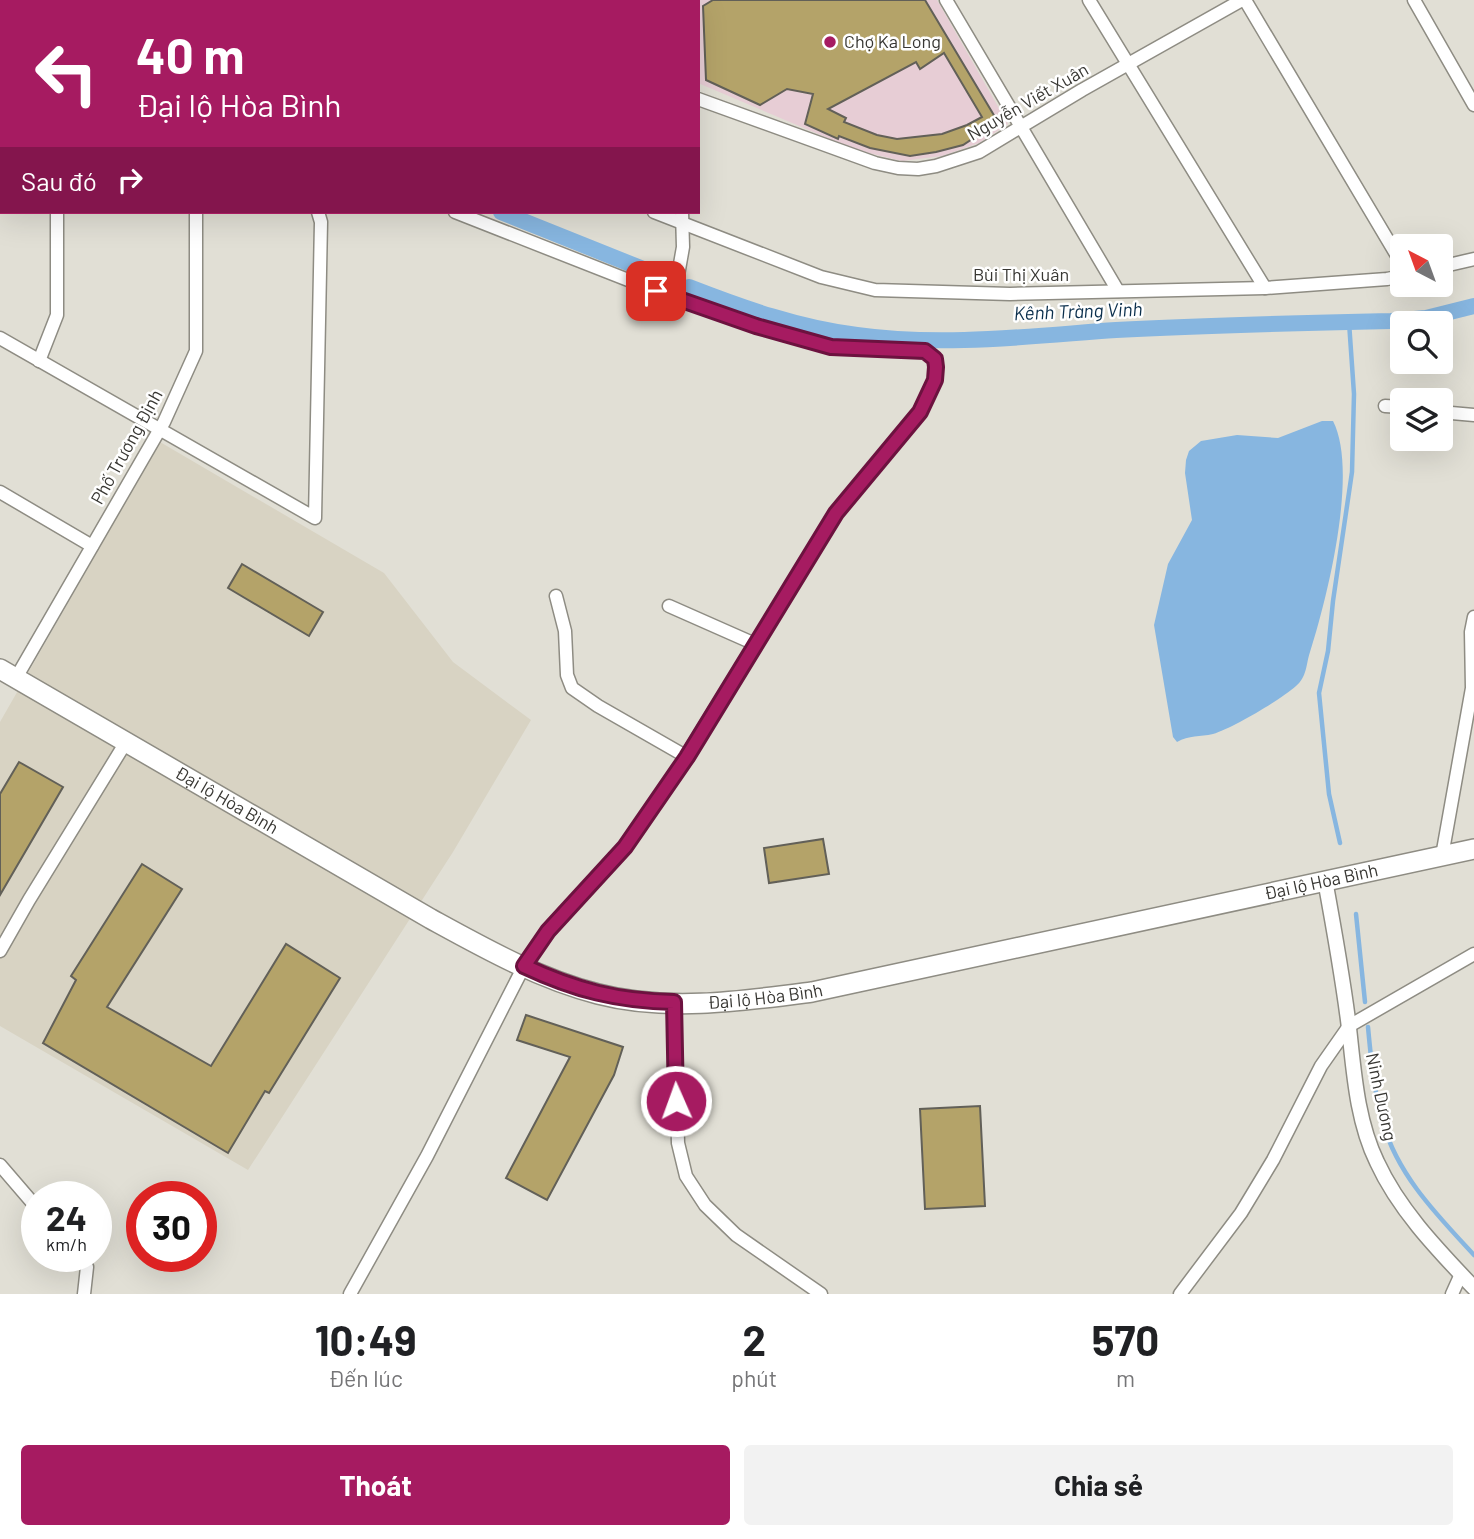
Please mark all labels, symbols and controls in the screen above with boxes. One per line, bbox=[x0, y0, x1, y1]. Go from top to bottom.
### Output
text: 40 m bbox=[136, 25, 244, 84]
icon: left bbox=[21, 28, 112, 119]
place label: Chợ Ka Long bbox=[844, 30, 941, 52]
marker: Chợ Ka Long bbox=[822, 34, 838, 50]
street label: Nguyễn Viết Xuân bbox=[963, 58, 1092, 145]
text: Đại lộ Hòa Bình bbox=[136, 85, 342, 123]
icon: right bbox=[111, 161, 149, 199]
text: Sau đó bbox=[21, 165, 97, 196]
north arrow bbox=[1390, 234, 1452, 298]
map controls bbox=[1390, 234, 1453, 451]
pin bbox=[626, 261, 686, 321]
street label: Bùi Thị Xuân bbox=[973, 263, 1069, 285]
icon: arrive bbox=[637, 272, 675, 310]
water label: Kênh Tràng Vinh bbox=[1013, 297, 1143, 324]
button: search bbox=[1390, 311, 1453, 374]
street label: Phố Trương Định bbox=[86, 385, 167, 508]
button: layers bbox=[1390, 388, 1453, 451]
street label: Đại lộ Hòa Bình bbox=[172, 761, 283, 838]
street label: Đại lộ Hòa Bình bbox=[1262, 858, 1380, 904]
street label: Đại lộ Hòa Bình bbox=[707, 978, 825, 1013]
street label: Ninh Dương bbox=[1362, 1051, 1402, 1143]
position arrow bbox=[639, 1064, 713, 1138]
speed limit sign: 30 bbox=[126, 1181, 217, 1272]
text: 24 bbox=[46, 1196, 87, 1238]
text: km/h bbox=[46, 1233, 87, 1255]
text: 10:49 bbox=[315, 1314, 417, 1364]
text: 2 bbox=[742, 1314, 766, 1364]
text: 570 bbox=[1092, 1314, 1159, 1364]
text: Đến lúc bbox=[328, 1364, 403, 1392]
text: phút bbox=[731, 1364, 777, 1392]
text: m bbox=[1116, 1364, 1135, 1392]
button: Thoát bbox=[21, 1445, 730, 1525]
button: Chia sẻ bbox=[744, 1445, 1453, 1525]

